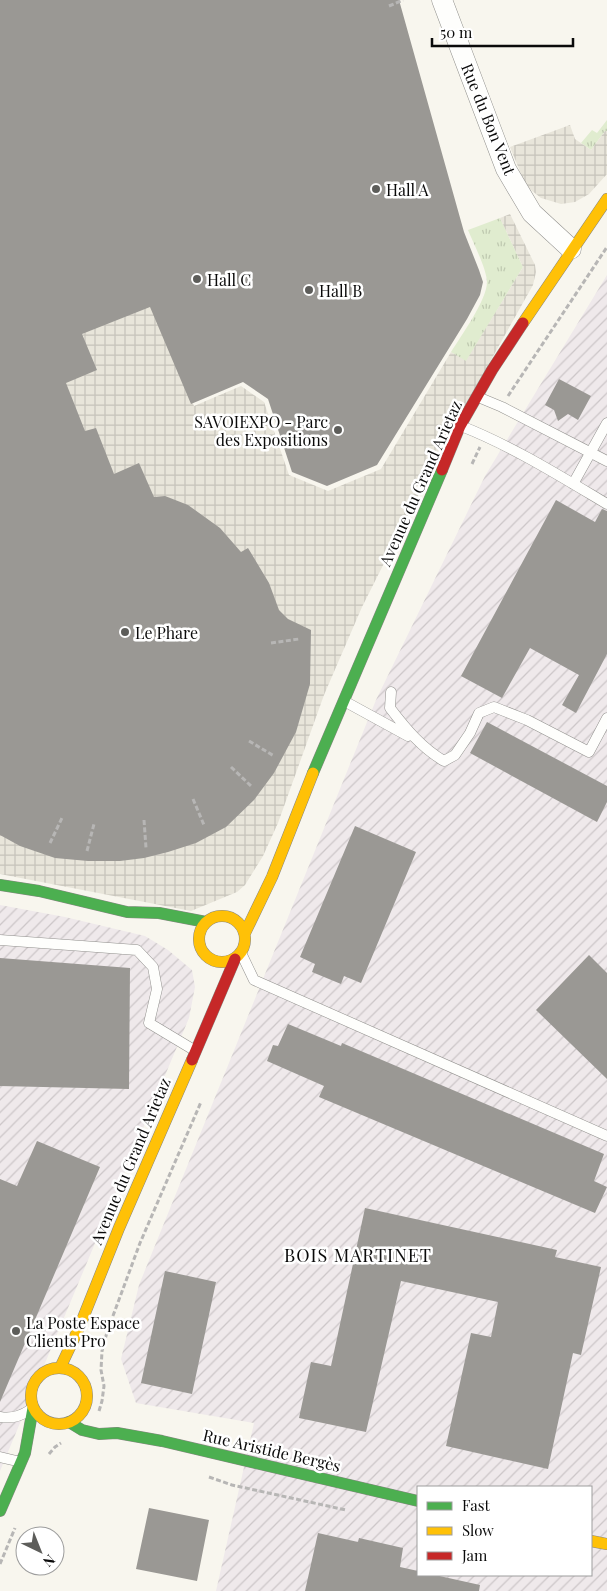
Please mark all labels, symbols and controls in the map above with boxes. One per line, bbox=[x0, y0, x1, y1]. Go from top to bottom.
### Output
scale bar bbox=[432, 15, 573, 47]
text: 50 m bbox=[440, 22, 473, 42]
street label: Rue du Bon Vent bbox=[457, 60, 521, 178]
place label: Hall A bbox=[386, 179, 430, 200]
marker: Hall A bbox=[370, 183, 382, 195]
place label: Hall C bbox=[207, 269, 251, 290]
marker: Hall C bbox=[191, 273, 203, 285]
place label: Hall B bbox=[319, 280, 362, 301]
marker: Hall B bbox=[303, 284, 315, 296]
street label: Avenue du Grand Arietaz bbox=[374, 397, 466, 570]
place label: SAVOIEXPO - Parc des Expositions bbox=[194, 411, 328, 450]
marker: SAVOIEXPO - Parc des Expositions bbox=[332, 424, 344, 436]
place label: Le Phare bbox=[135, 622, 198, 643]
marker: Le Phare bbox=[119, 626, 131, 638]
street label: Avenue du Grand Arietaz bbox=[85, 1074, 175, 1249]
district label: BOIS MARTINET bbox=[284, 1243, 432, 1267]
place label: La Poste Espace Clients Pro bbox=[26, 1312, 140, 1351]
marker: La Poste Espace Clients Pro bbox=[10, 1325, 22, 1337]
street label: Rue Aristide Bergès bbox=[201, 1424, 343, 1476]
legend bbox=[417, 1486, 592, 1576]
text: Fast bbox=[462, 1495, 491, 1515]
text: Slow bbox=[462, 1520, 494, 1540]
north arrow bbox=[15, 1526, 65, 1576]
text: Jam bbox=[461, 1545, 488, 1565]
text: N bbox=[39, 1550, 59, 1571]

